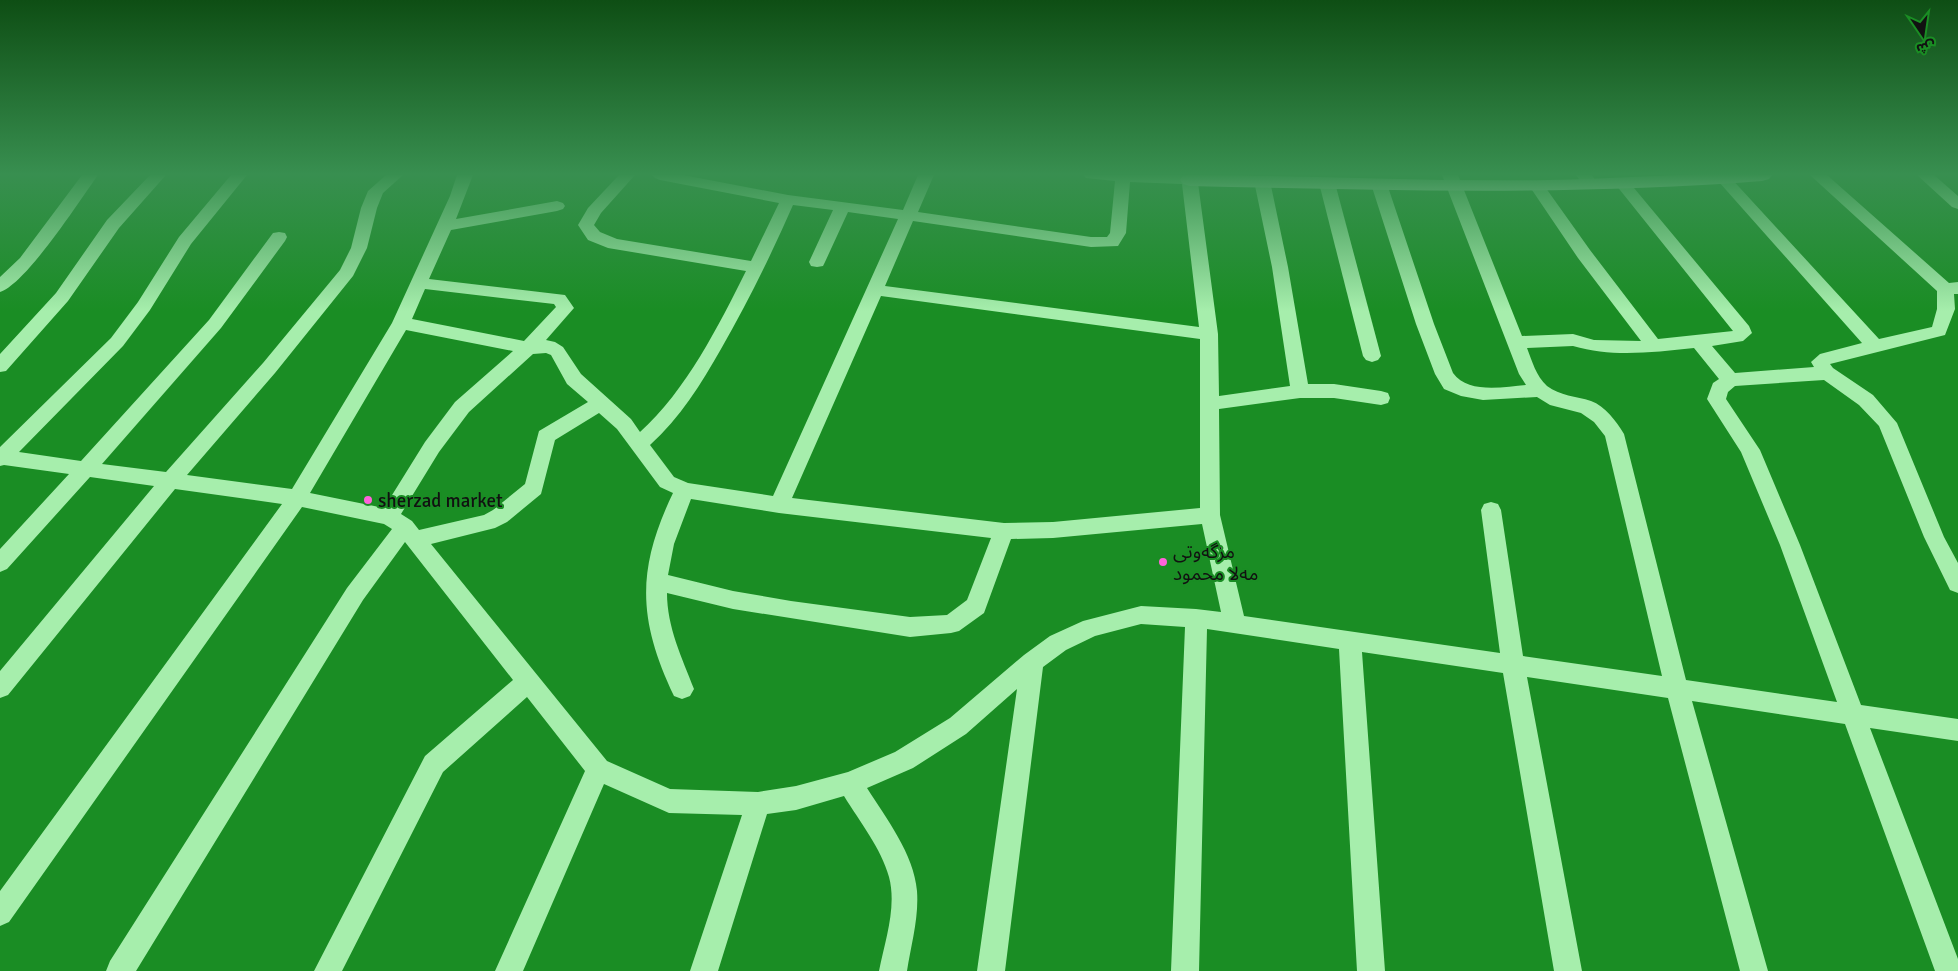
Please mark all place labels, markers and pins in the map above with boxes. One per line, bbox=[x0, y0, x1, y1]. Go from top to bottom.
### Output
place label: sherzad market bbox=[378, 489, 503, 513]
marker: sherzad market bbox=[362, 494, 374, 506]
place label: مزگه‌وتی مه‌لا محمود bbox=[1173, 540, 1259, 586]
marker: مزگه‌وتی مه‌لا محمود bbox=[1157, 556, 1169, 568]

